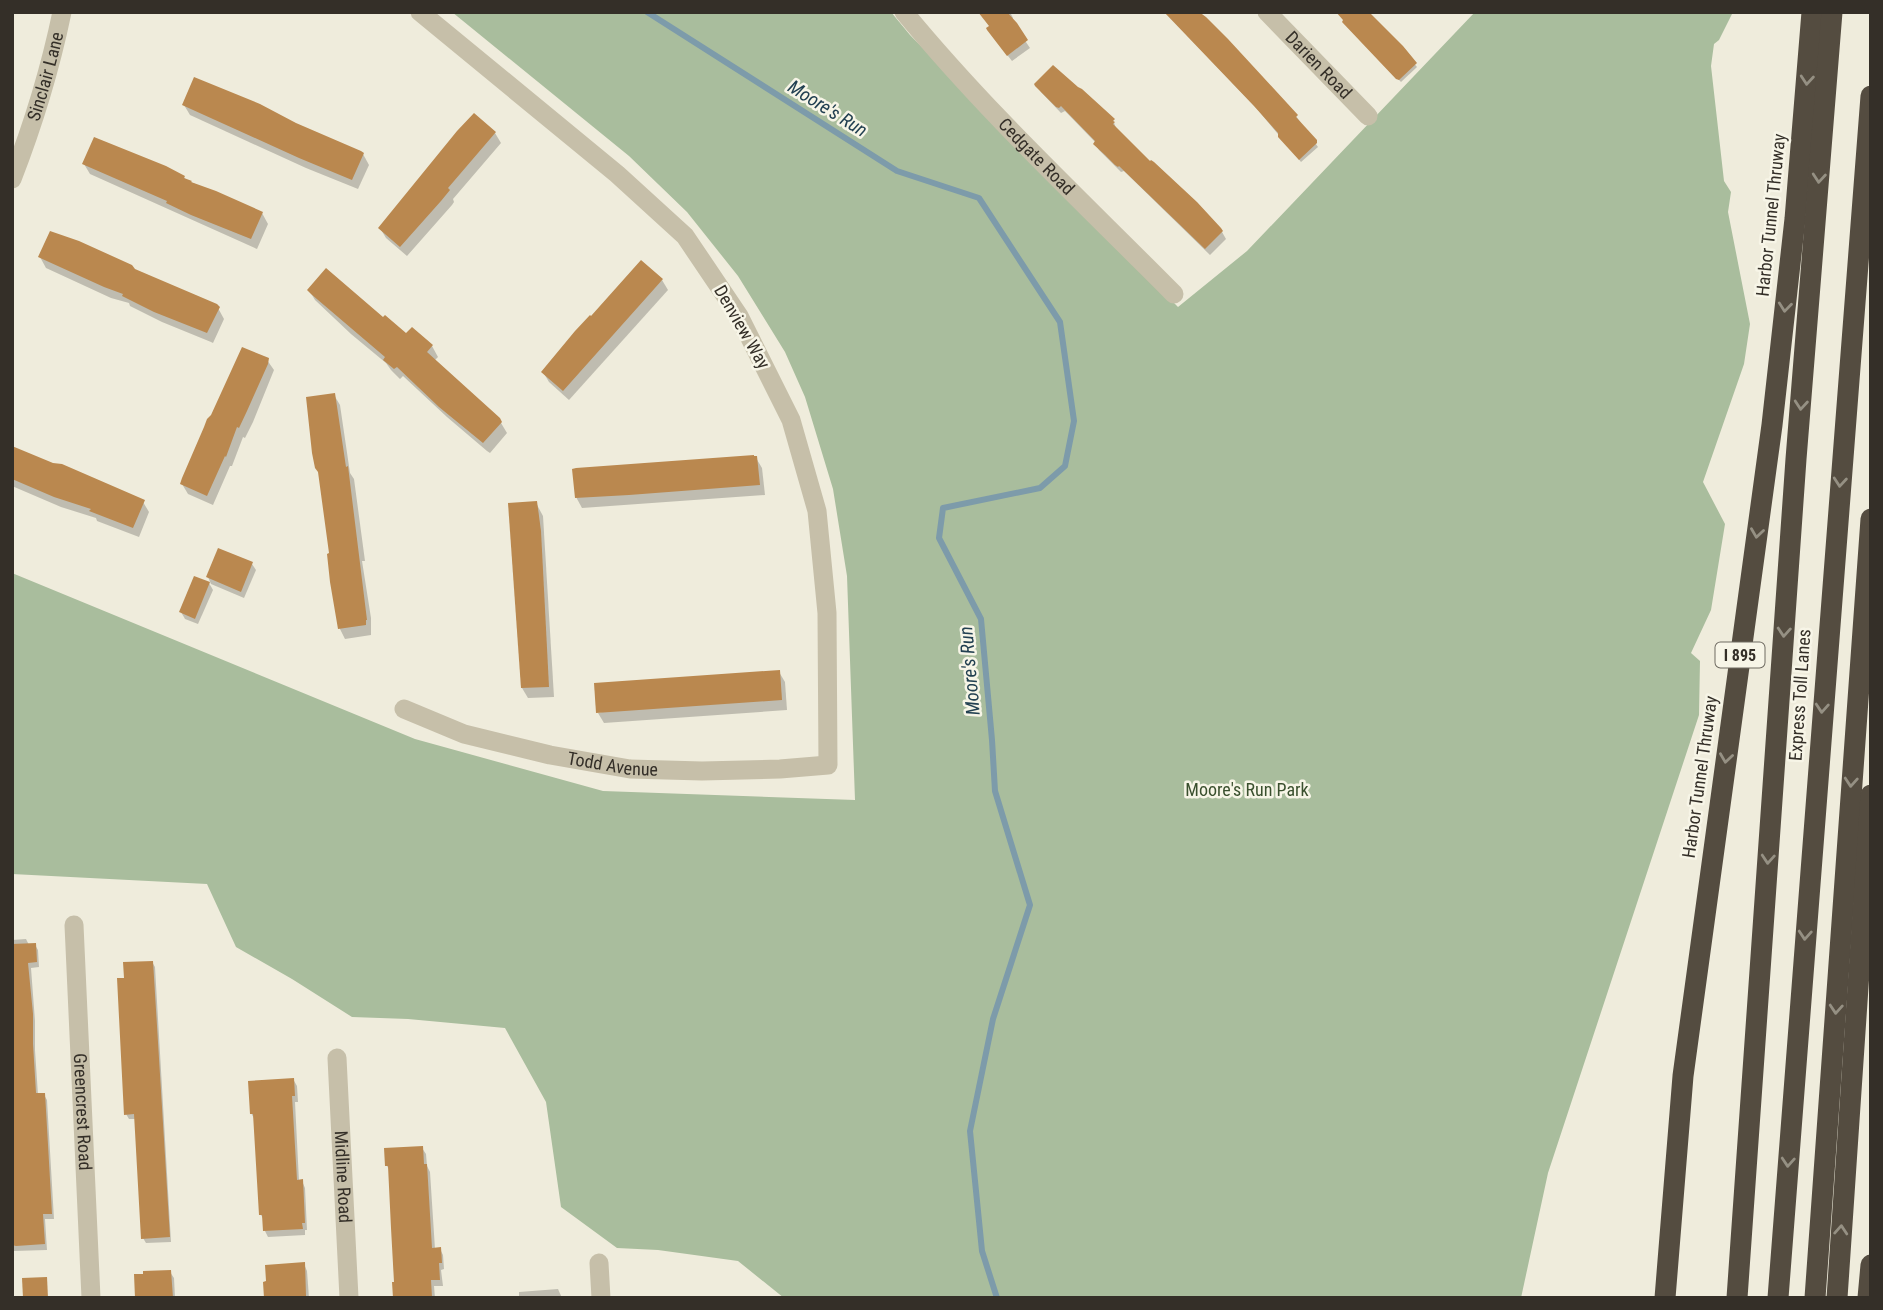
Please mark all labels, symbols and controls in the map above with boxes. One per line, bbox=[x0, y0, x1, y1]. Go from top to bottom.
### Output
street label: Darien Road bbox=[1281, 27, 1356, 103]
street label: Sinclair Lane bbox=[23, 30, 67, 123]
water label: Moore's Run bbox=[784, 75, 872, 142]
one-way arrow bbox=[1800, 75, 1815, 86]
street label: Cedgate Road bbox=[994, 113, 1079, 199]
street label: Harbor Tunnel Thruway bbox=[1752, 132, 1790, 297]
one-way arrow bbox=[1812, 173, 1827, 184]
street label: Denview Way bbox=[710, 281, 775, 373]
one-way arrow bbox=[1778, 301, 1793, 313]
one-way arrow bbox=[1794, 400, 1809, 411]
one-way arrow bbox=[1833, 476, 1848, 487]
one-way arrow bbox=[1750, 527, 1765, 538]
water label: Moore's Run bbox=[954, 626, 985, 716]
one-way arrow bbox=[1777, 626, 1792, 637]
street label: Express Toll Lanes bbox=[1784, 628, 1815, 762]
road number: I 895 bbox=[1716, 642, 1764, 668]
street label: Harbor Tunnel Thruway bbox=[1678, 694, 1721, 859]
one-way arrow bbox=[1815, 703, 1830, 714]
street label: Todd Avenue bbox=[566, 747, 658, 780]
one-way arrow bbox=[1719, 752, 1734, 764]
one-way arrow bbox=[1844, 777, 1859, 788]
park label: Moore's Run Park bbox=[1185, 779, 1309, 800]
one-way arrow bbox=[1761, 853, 1776, 864]
one-way arrow bbox=[1798, 930, 1813, 941]
one-way arrow bbox=[1829, 1004, 1844, 1015]
street label: Greencrest Road bbox=[70, 1053, 96, 1171]
street label: Midline Road bbox=[331, 1130, 356, 1224]
one-way arrow bbox=[1781, 1157, 1796, 1168]
one-way arrow bbox=[1834, 1224, 1849, 1235]

